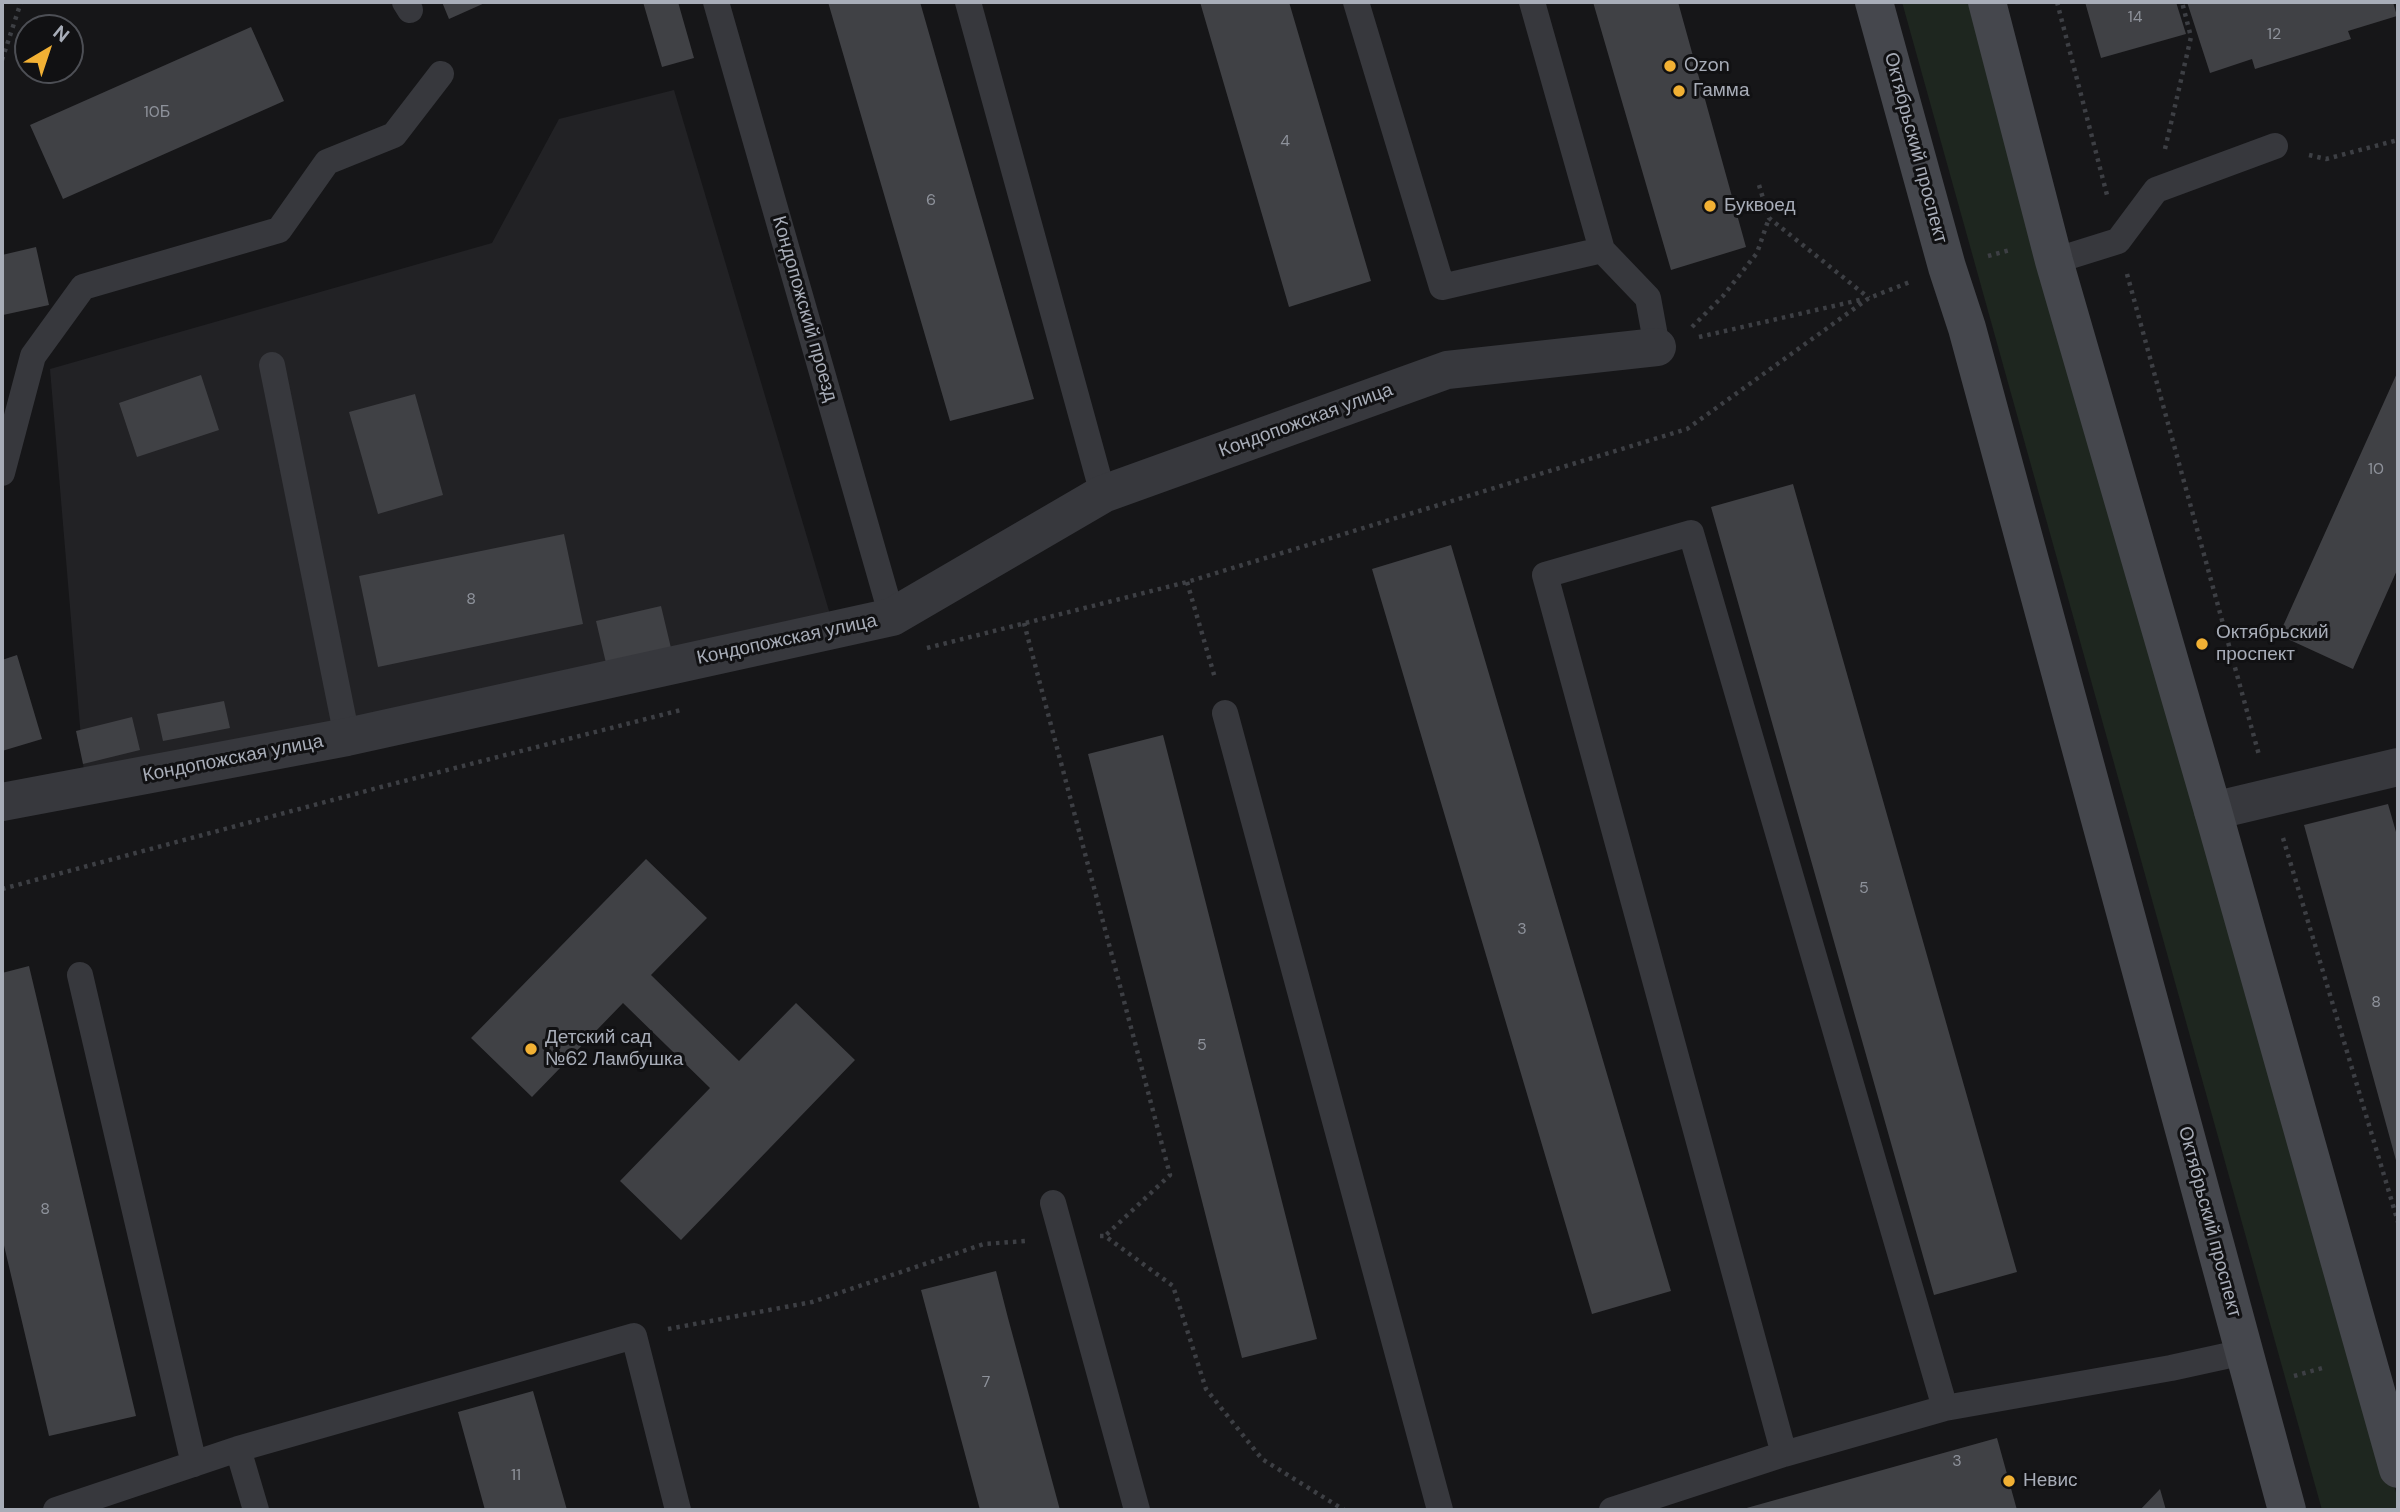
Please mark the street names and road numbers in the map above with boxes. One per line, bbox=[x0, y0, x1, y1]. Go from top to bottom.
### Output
street label: Октябрьский проспект bbox=[1879, 50, 1951, 246]
street label: Кондопожский проезд bbox=[767, 213, 841, 405]
street label: Кондопожская улица bbox=[1216, 379, 1396, 463]
street label: Кондопожская улица bbox=[695, 610, 879, 670]
street label: Кондопожская улица bbox=[141, 730, 325, 788]
street label: Октябрьский проспект bbox=[2173, 1124, 2245, 1320]

